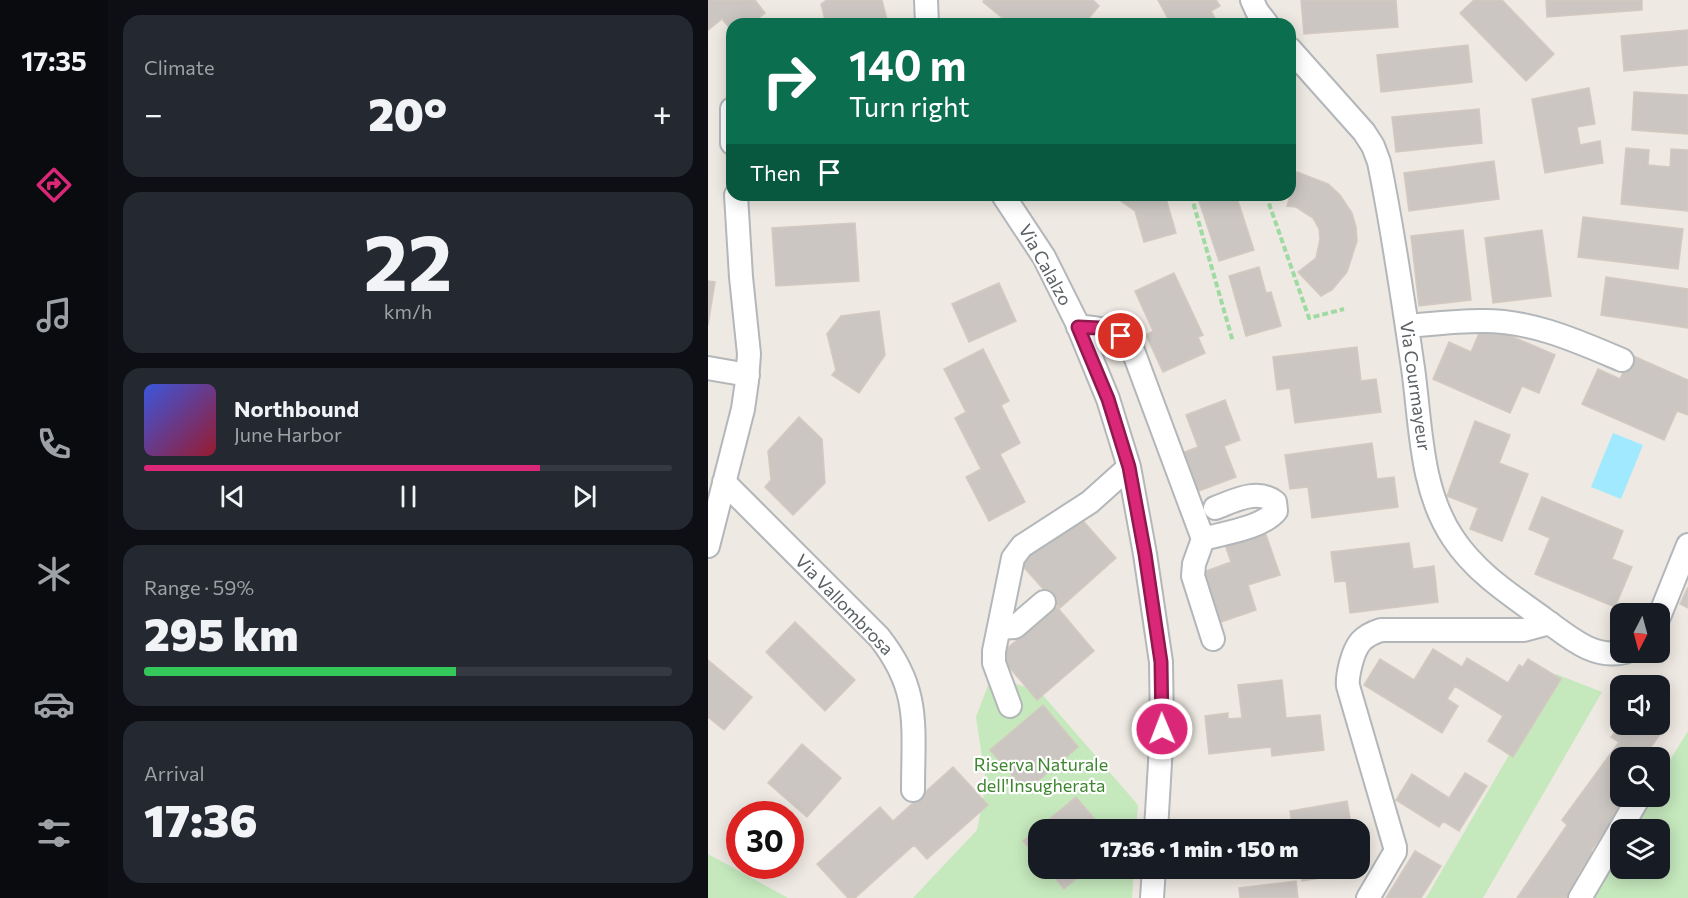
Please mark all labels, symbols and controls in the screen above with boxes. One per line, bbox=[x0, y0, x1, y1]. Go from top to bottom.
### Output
text: 140 m bbox=[849, 38, 966, 90]
icon: right bbox=[750, 42, 828, 120]
text: 17:35 bbox=[21, 44, 87, 77]
text: Climate bbox=[144, 55, 214, 79]
text: 20° bbox=[368, 85, 447, 140]
text: Turn right bbox=[849, 90, 969, 123]
text: − bbox=[144, 92, 163, 133]
text: + bbox=[653, 92, 672, 133]
icon: arrive bbox=[813, 156, 846, 189]
text: Then bbox=[750, 159, 801, 186]
icon: directions bbox=[33, 164, 75, 206]
text: 22 bbox=[364, 212, 452, 307]
street label: Via Calalzo bbox=[1014, 220, 1077, 309]
icon: music bbox=[33, 294, 75, 336]
text: km/h bbox=[384, 299, 432, 323]
pin bbox=[1095, 310, 1146, 361]
icon: arrive bbox=[1104, 319, 1137, 352]
street label: Via Courmayeur bbox=[1396, 320, 1436, 452]
text: Northbound bbox=[234, 395, 359, 422]
text: June Harbor bbox=[234, 422, 342, 446]
icon: phone bbox=[33, 423, 75, 465]
icon: previous bbox=[216, 480, 249, 513]
icon: pause bbox=[392, 480, 425, 513]
icon: next bbox=[568, 480, 601, 513]
street label: Via Vallombrosa bbox=[791, 549, 898, 659]
icon: climate bbox=[33, 553, 75, 595]
text: Range · 59% bbox=[144, 575, 254, 599]
north arrow bbox=[1610, 603, 1670, 663]
map controls bbox=[1610, 603, 1670, 879]
text: 295 km bbox=[144, 605, 299, 660]
button: sound bbox=[1610, 675, 1670, 735]
icon: car bbox=[33, 683, 75, 725]
position arrow bbox=[1130, 697, 1194, 761]
button: search bbox=[1610, 747, 1670, 807]
park label: Riserva Naturale dell'Insugherata bbox=[974, 753, 1108, 796]
text: Arrival bbox=[144, 761, 205, 785]
text: 17:36 bbox=[144, 791, 257, 846]
speed limit sign: 30 bbox=[726, 801, 804, 879]
icon: filters bbox=[33, 812, 75, 854]
button: layers bbox=[1610, 819, 1670, 879]
text: 17:36 · 1 min · 150 m bbox=[1100, 835, 1298, 862]

